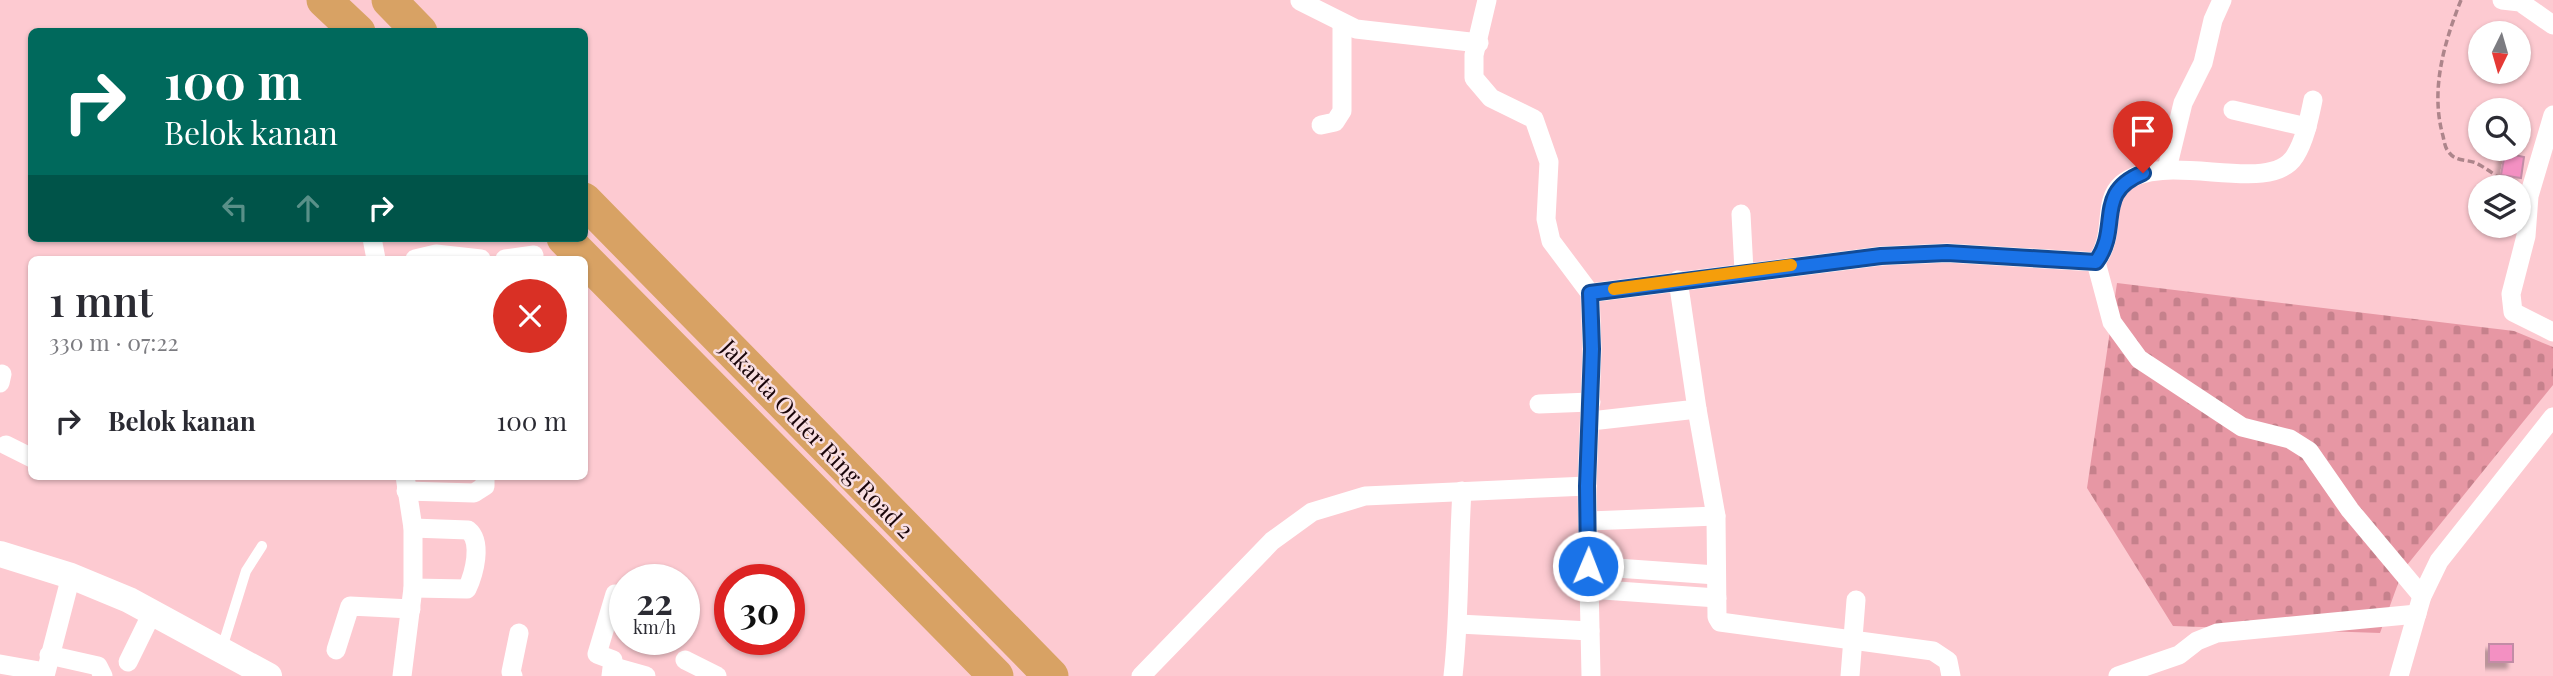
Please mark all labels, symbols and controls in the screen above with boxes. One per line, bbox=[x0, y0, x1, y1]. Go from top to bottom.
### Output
north arrow bbox=[2468, 21, 2530, 84]
map controls bbox=[2468, 21, 2531, 238]
text: 100 m bbox=[164, 47, 302, 112]
icon: right bbox=[49, 56, 140, 147]
button: search bbox=[2468, 98, 2531, 161]
pin bbox=[2113, 101, 2173, 173]
text: Belok kanan bbox=[164, 110, 338, 153]
icon: arrive bbox=[2124, 112, 2162, 150]
button: layers bbox=[2468, 175, 2531, 238]
icon: left bbox=[216, 189, 254, 227]
icon: ahead bbox=[289, 189, 327, 227]
icon: right bbox=[362, 189, 400, 227]
text: 1 mnt bbox=[49, 272, 153, 328]
button: close bbox=[493, 279, 567, 353]
text: 330 m · 07:22 bbox=[49, 326, 179, 357]
street label: Jakarta Outer Ring Road 2 bbox=[714, 331, 921, 544]
icon: right bbox=[49, 402, 87, 440]
text: Belok kanan bbox=[108, 403, 256, 438]
text: 100 m bbox=[497, 403, 567, 438]
position arrow bbox=[1551, 529, 1625, 603]
speed limit sign: 30 bbox=[714, 564, 805, 655]
text: 22 bbox=[636, 577, 673, 624]
text: km/h bbox=[633, 615, 676, 639]

